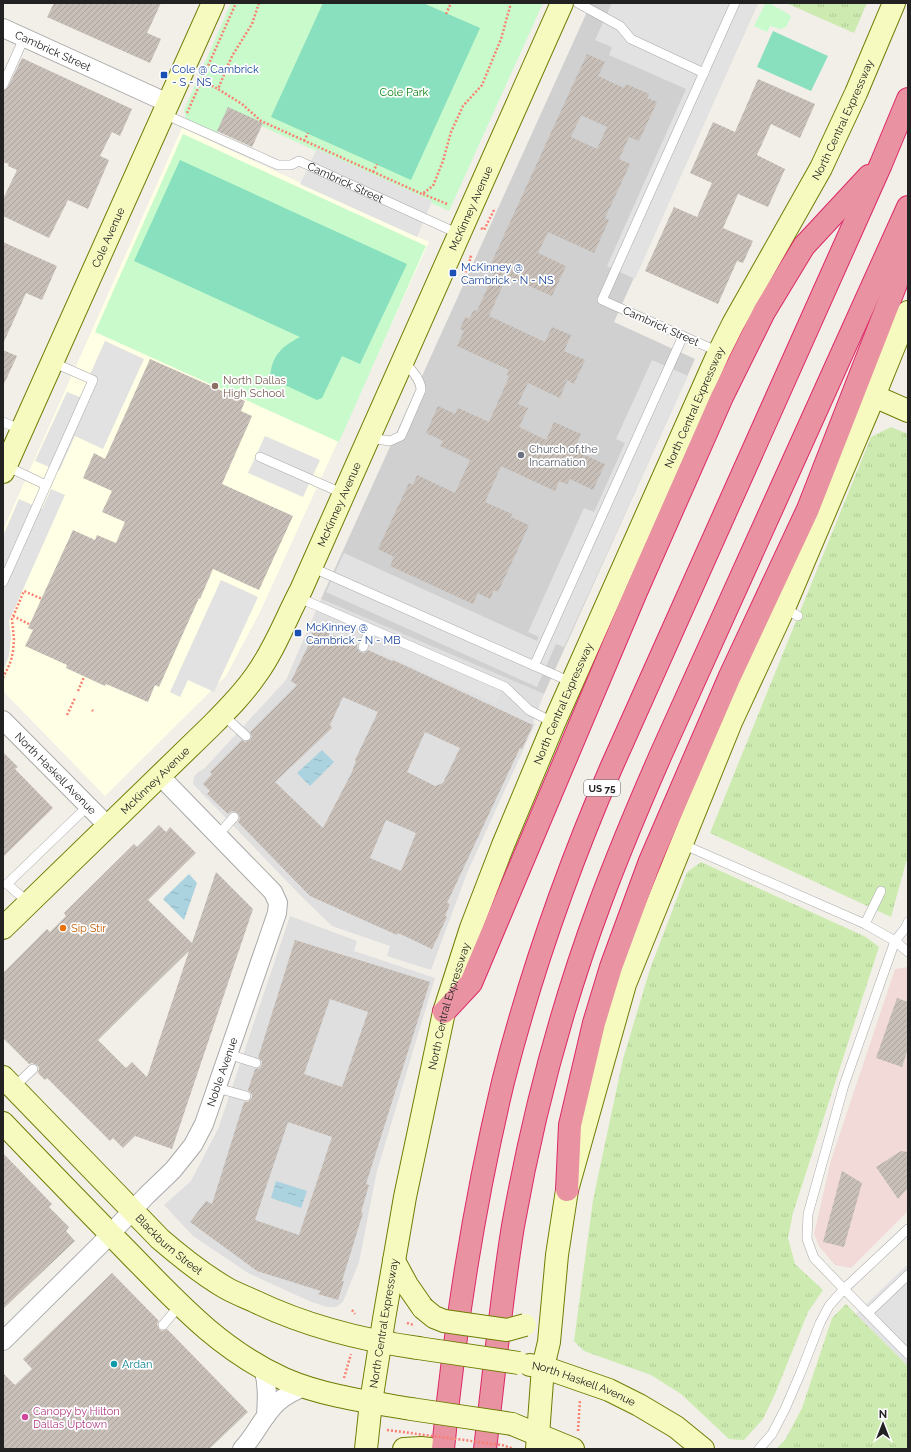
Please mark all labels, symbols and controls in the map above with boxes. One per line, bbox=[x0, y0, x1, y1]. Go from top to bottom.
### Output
street label: Cambrick Street bbox=[13, 28, 93, 74]
street label: North Central Expressway bbox=[810, 57, 876, 183]
place label: Cole @ Cambrick - S - NS bbox=[172, 63, 259, 89]
marker: Cole @ Cambrick - S - NS bbox=[159, 70, 169, 80]
park label: Cole Park bbox=[380, 86, 429, 99]
street label: Cambrick Street bbox=[305, 160, 386, 206]
street label: McKinney Avenue bbox=[447, 164, 496, 253]
street label: Cole Avenue bbox=[89, 205, 128, 270]
place label: McKinney @ Cambrick - N - NS bbox=[461, 261, 554, 287]
marker: McKinney @ Cambrick - N - NS bbox=[448, 268, 458, 278]
street label: Cambrick Street bbox=[621, 304, 701, 349]
street label: North Central Expressway bbox=[662, 345, 728, 470]
place label: North Dallas High School bbox=[223, 374, 286, 400]
marker: North Dallas High School bbox=[210, 381, 220, 391]
place label: Church of the Incarnation bbox=[529, 443, 598, 469]
marker: Church of the Incarnation bbox=[516, 450, 526, 460]
street label: McKinney Avenue bbox=[315, 460, 364, 549]
place label: McKinney @ Cambrick - N - MB bbox=[306, 621, 401, 647]
marker: McKinney @ Cambrick - N - MB bbox=[293, 628, 303, 638]
street label: North Central Expressway bbox=[531, 641, 596, 767]
street label: North Haskell Avenue bbox=[12, 730, 99, 818]
street label: McKinney Avenue bbox=[118, 744, 193, 817]
road number: US 75 bbox=[584, 780, 620, 796]
place label: Sip Stir bbox=[71, 922, 106, 935]
marker: Sip Stir bbox=[58, 923, 68, 933]
street label: North Central Expressway bbox=[426, 941, 473, 1071]
street label: Noble Avenue bbox=[205, 1035, 241, 1108]
street label: Blackburn Street bbox=[133, 1212, 205, 1278]
street label: North Central Expressway bbox=[367, 1257, 401, 1389]
place label: Ardan bbox=[122, 1358, 152, 1371]
marker: Ardan bbox=[109, 1359, 119, 1369]
street label: North Haskell Avenue bbox=[531, 1359, 638, 1409]
north arrow bbox=[863, 1404, 903, 1444]
place label: Canopy by Hilton Dallas Uptown bbox=[33, 1405, 120, 1431]
text: N bbox=[879, 1408, 887, 1421]
marker: Canopy by Hilton Dallas Uptown bbox=[20, 1412, 30, 1422]

